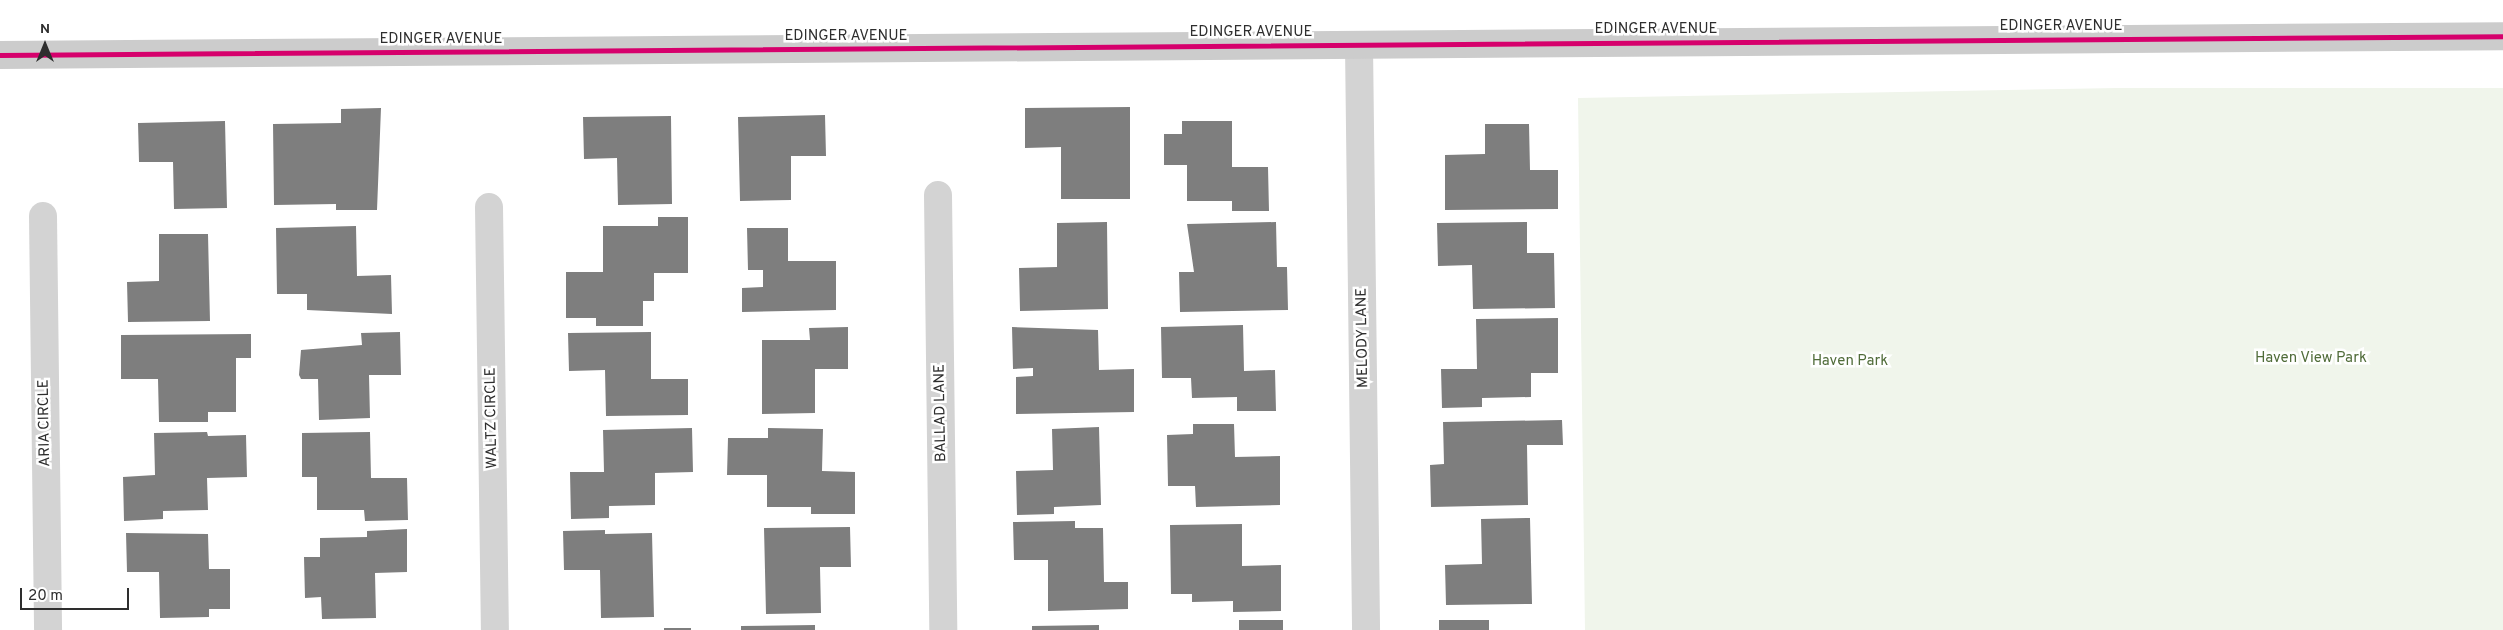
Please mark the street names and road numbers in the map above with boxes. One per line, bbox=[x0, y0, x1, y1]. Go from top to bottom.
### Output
street label: EDINGER AVENUE bbox=[1999, 18, 2123, 36]
street label: EDINGER AVENUE bbox=[1594, 21, 1718, 39]
street label: EDINGER AVENUE bbox=[1189, 24, 1313, 42]
street label: EDINGER AVENUE bbox=[784, 28, 908, 46]
street label: EDINGER AVENUE bbox=[379, 31, 503, 49]
street label: MELODY LANE bbox=[1353, 287, 1373, 389]
street label: BALLAD LANE bbox=[931, 364, 951, 462]
street label: WALTZ CIRCLE bbox=[482, 367, 502, 469]
street label: ARIA CIRCLE bbox=[35, 379, 55, 467]

